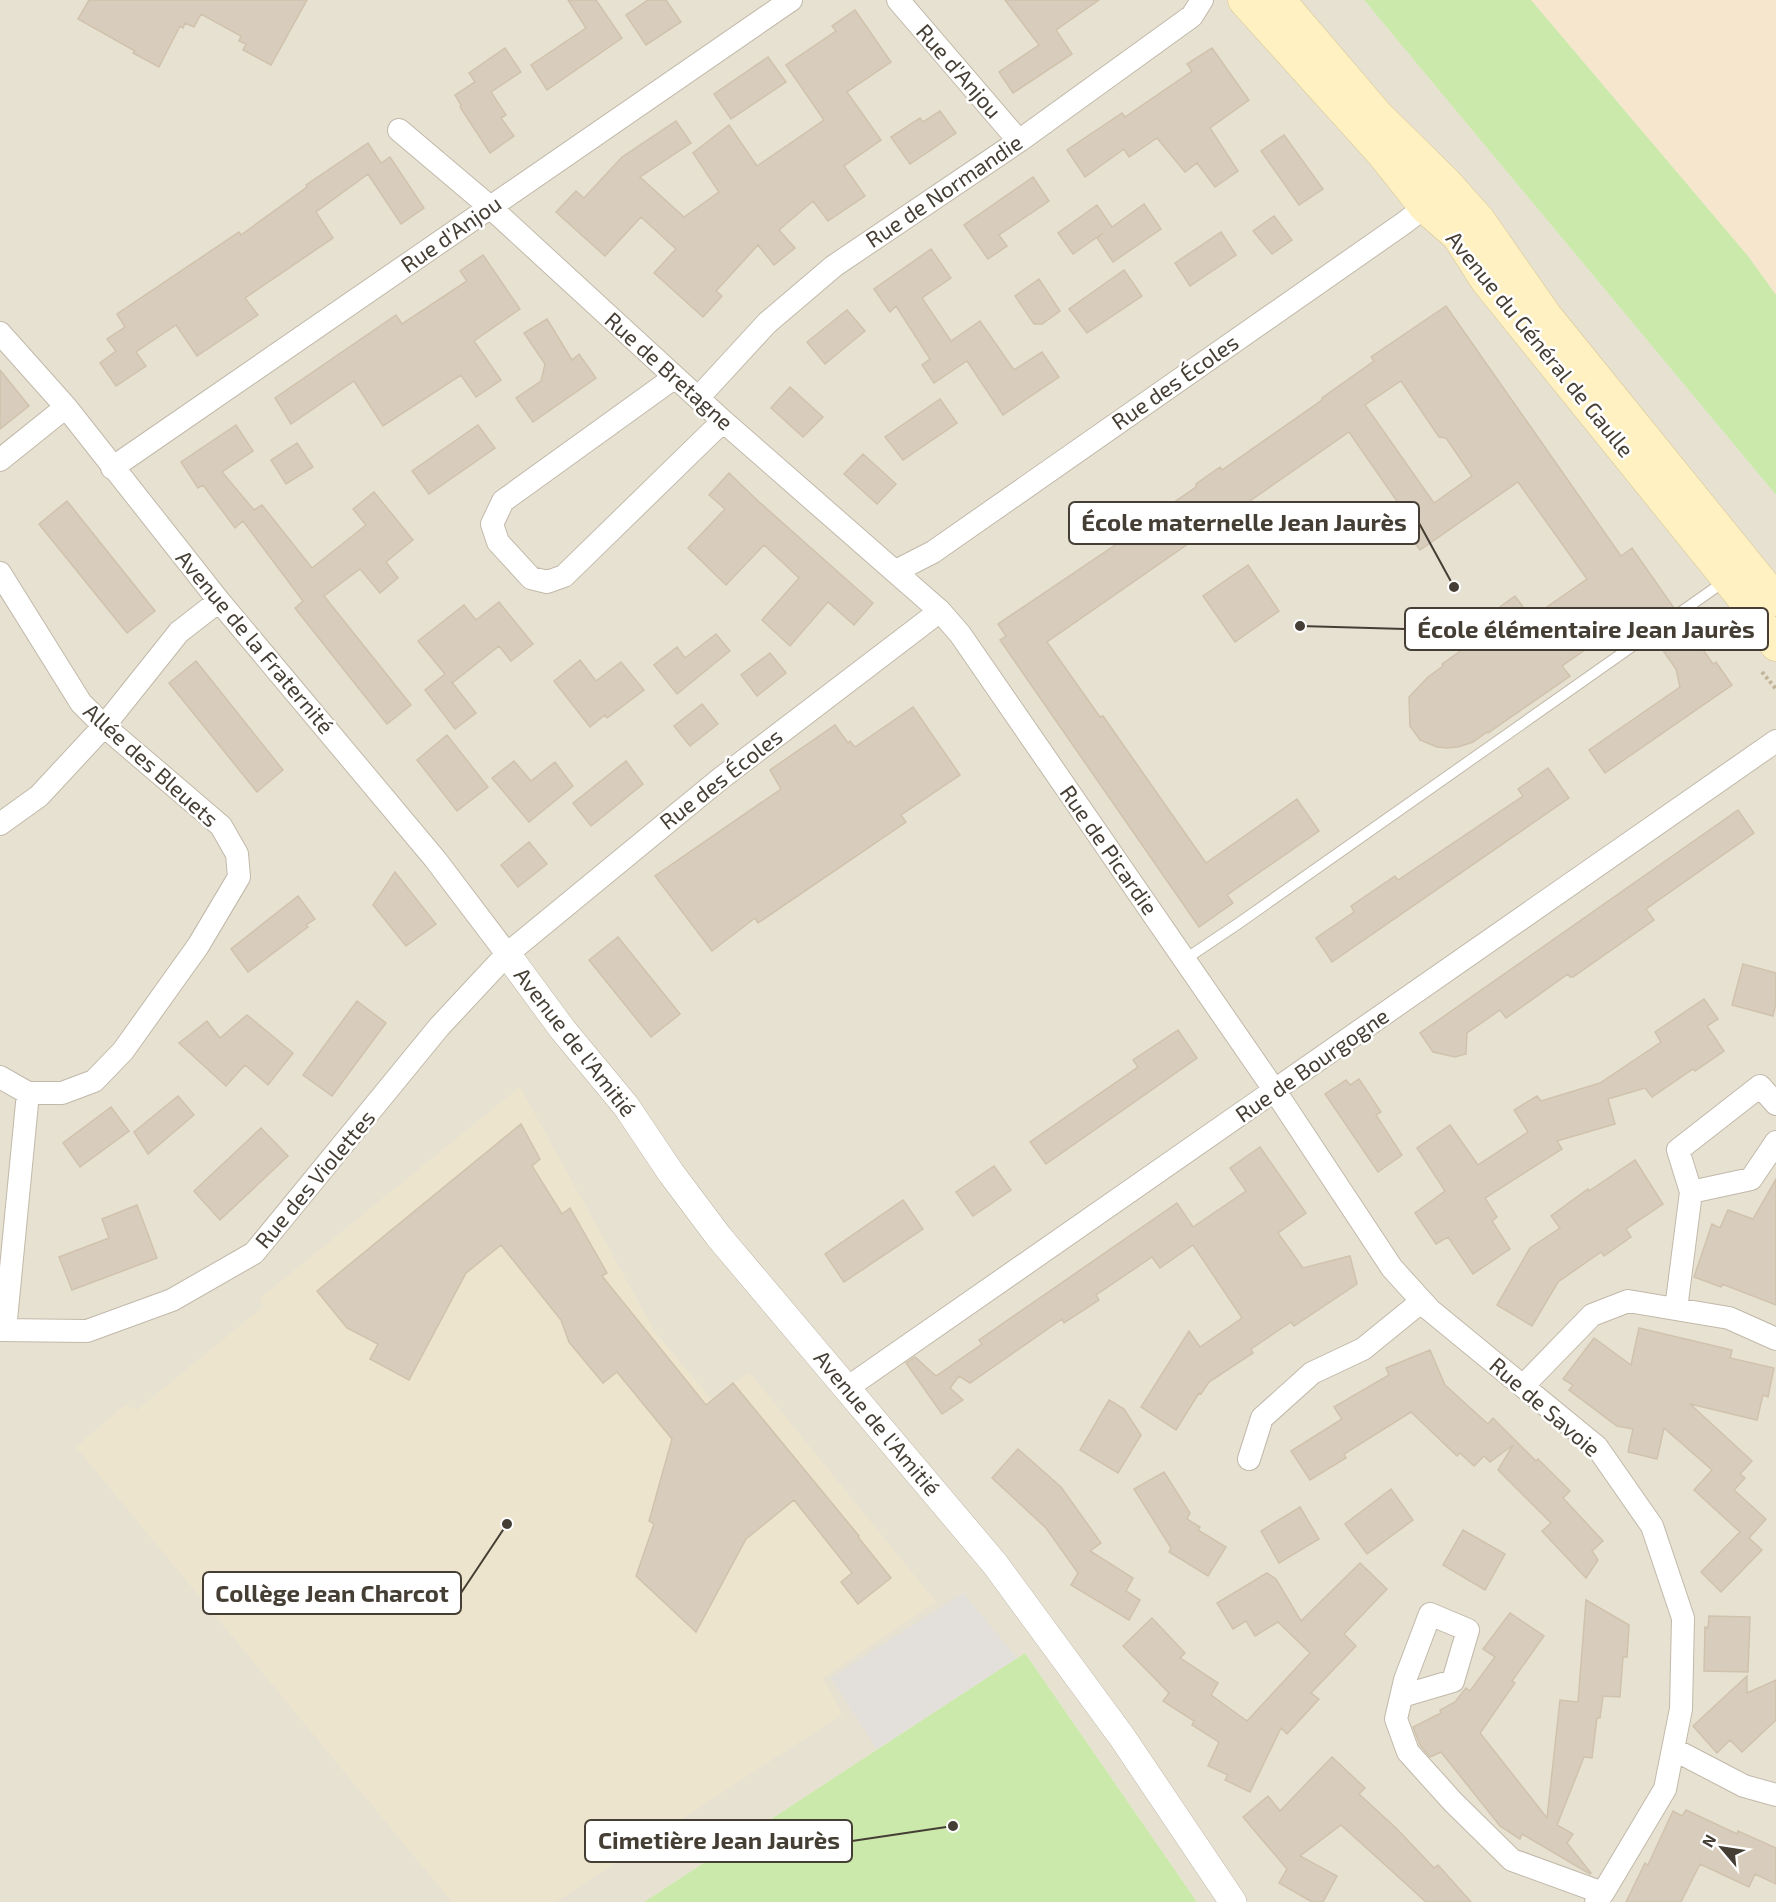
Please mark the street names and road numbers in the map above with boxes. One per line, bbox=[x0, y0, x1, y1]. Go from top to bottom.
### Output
street label: Rue d'Anjou bbox=[911, 18, 1008, 123]
street label: Rue de Normandie bbox=[860, 128, 1027, 252]
street label: Rue d'Anjou bbox=[395, 189, 506, 278]
street label: Avenue du Général de Gaulle bbox=[1442, 225, 1640, 462]
street label: Rue de Bretagne bbox=[600, 306, 739, 435]
street label: Rue des Écoles bbox=[1106, 328, 1243, 434]
street label: Avenue de la Fraternité bbox=[171, 544, 340, 738]
street label: Allée des Bleuets bbox=[79, 697, 224, 831]
street label: Rue des Écoles bbox=[654, 722, 787, 834]
street label: Rue de Picardie bbox=[1056, 780, 1164, 919]
street label: Avenue de l'Amitié bbox=[510, 962, 642, 1121]
street label: Rue de Bourgogne bbox=[1230, 1002, 1393, 1127]
street label: Rue des Violettes bbox=[249, 1104, 380, 1253]
street label: Avenue de l'Amitié bbox=[809, 1344, 946, 1500]
street label: Rue de Savoie bbox=[1485, 1351, 1606, 1461]

